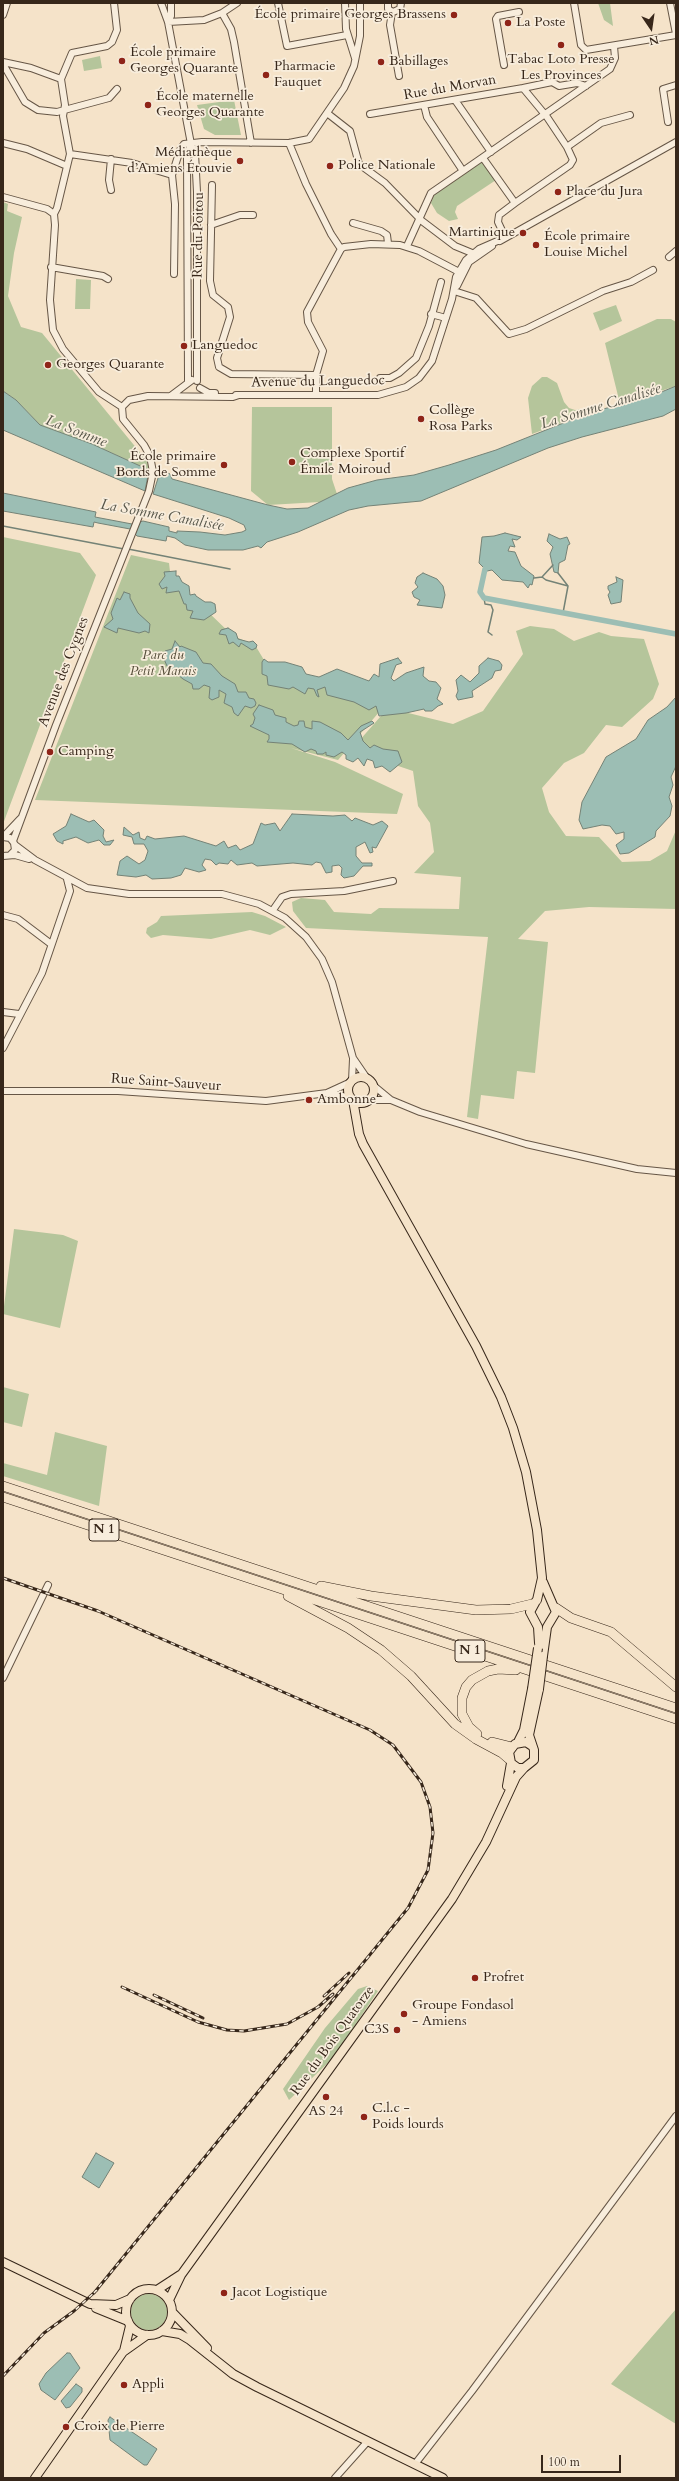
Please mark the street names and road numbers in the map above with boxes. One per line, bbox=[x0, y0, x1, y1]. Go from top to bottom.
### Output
street label: Rue du Morvan bbox=[403, 72, 497, 104]
street label: Rue du Poitou bbox=[190, 192, 208, 278]
street label: Avenue du Languedoc bbox=[251, 372, 385, 392]
street label: Avenue des Cygnes bbox=[35, 615, 93, 729]
street label: Rue Saint-Sauveur bbox=[110, 1071, 222, 1095]
road number: N 1 bbox=[89, 1519, 119, 1541]
road number: N 1 bbox=[455, 1640, 485, 1662]
street label: Rue du Bois Quatorze bbox=[288, 1983, 378, 2099]

